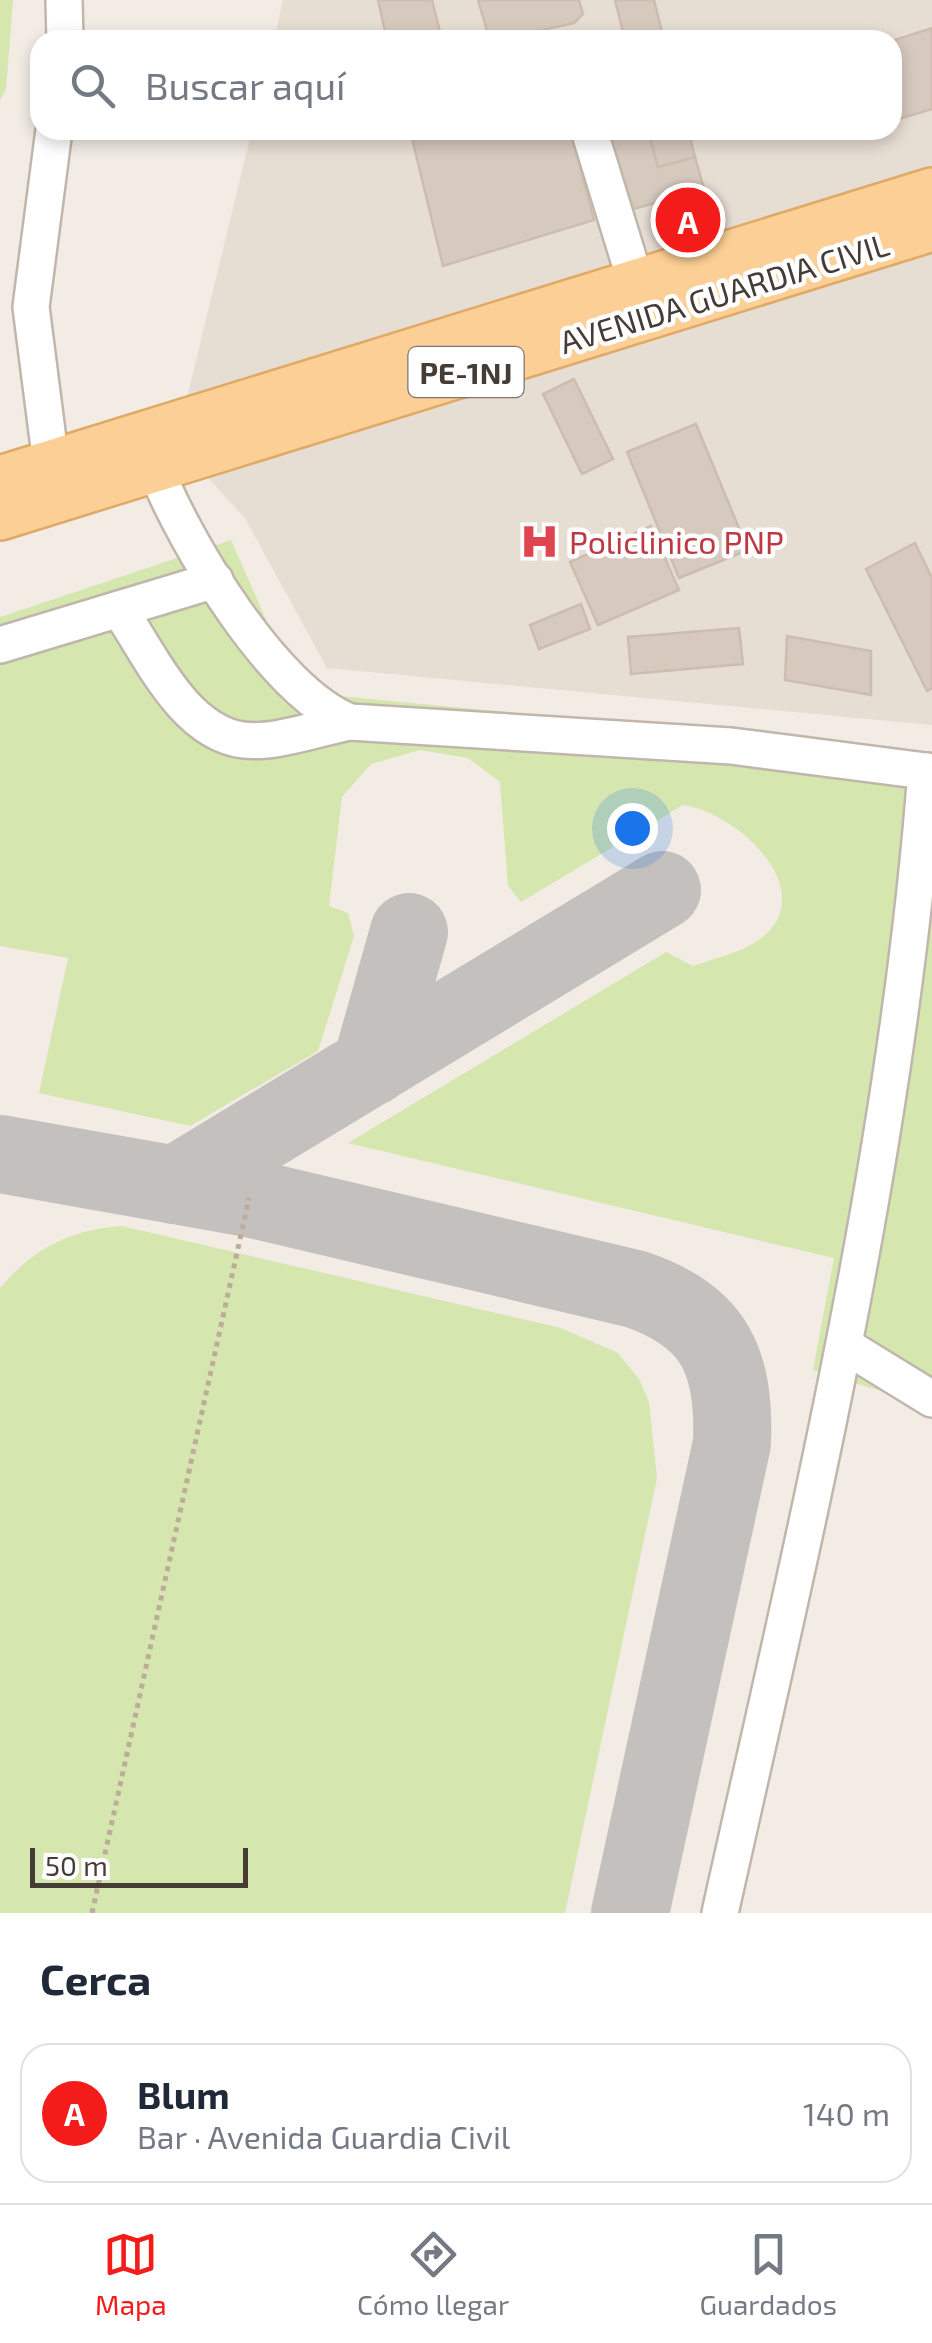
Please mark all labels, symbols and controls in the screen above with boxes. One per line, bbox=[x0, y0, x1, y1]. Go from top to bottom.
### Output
search box bbox=[30, 30, 902, 140]
icon: search bbox=[65, 58, 120, 113]
text: Buscar aquí bbox=[145, 62, 346, 108]
pin: A bbox=[656, 182, 720, 258]
street label: AVENIDA GUARDIA CIVIL bbox=[555, 224, 893, 360]
road number: PE-1NJ bbox=[408, 347, 524, 397]
hospital icon: Policlinico PNP bbox=[518, 520, 560, 562]
place label: Policlinico PNP bbox=[569, 522, 784, 560]
your location bbox=[607, 803, 658, 854]
scale bar bbox=[30, 1843, 248, 1888]
text: 50 m bbox=[45, 1848, 108, 1882]
text: Cerca bbox=[40, 1953, 151, 2003]
text: Blum bbox=[137, 2071, 230, 2117]
text: A bbox=[64, 2094, 85, 2132]
text: 140 m bbox=[803, 2094, 890, 2132]
text: Bar · Avenida Guardia Civil bbox=[137, 2117, 510, 2155]
tab: Mapa bbox=[95, 2227, 167, 2321]
tab: Cómo llegar bbox=[357, 2227, 509, 2321]
tab: Guardados bbox=[699, 2227, 837, 2321]

